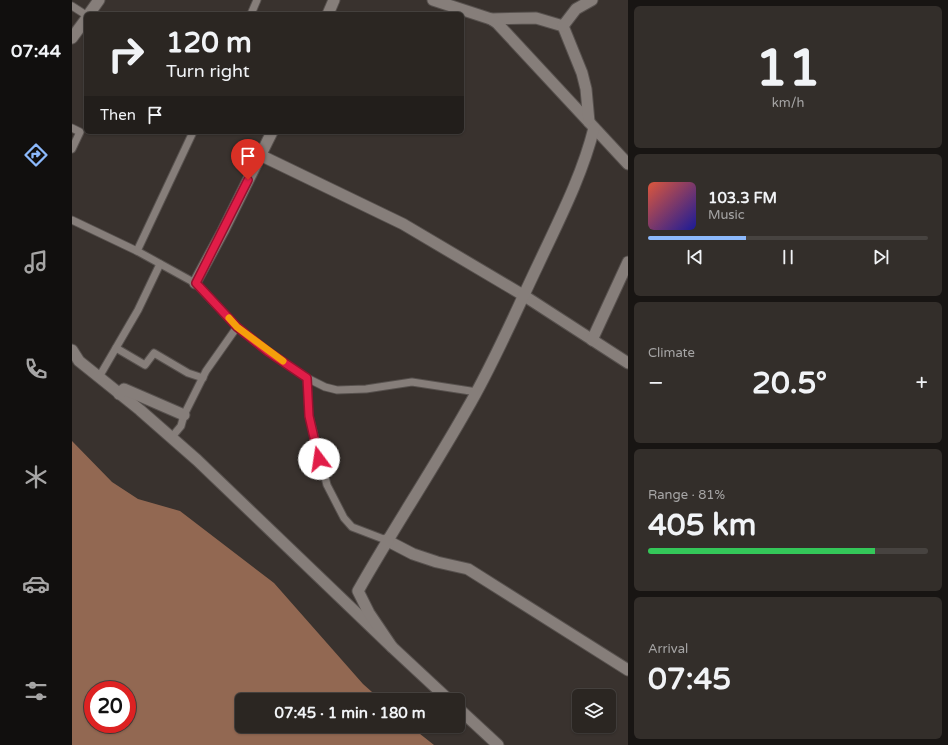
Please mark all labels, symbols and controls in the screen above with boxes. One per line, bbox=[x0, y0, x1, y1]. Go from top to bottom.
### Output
text: 120 m bbox=[166, 26, 252, 60]
icon: right bbox=[100, 28, 152, 80]
text: 11 bbox=[755, 37, 821, 100]
text: 07:44 bbox=[11, 40, 61, 62]
text: Turn right bbox=[166, 60, 250, 82]
text: km/h bbox=[772, 95, 804, 111]
icon: arrive bbox=[144, 104, 166, 126]
text: Then bbox=[100, 106, 136, 124]
pin bbox=[231, 139, 265, 180]
icon: directions bbox=[22, 141, 50, 169]
icon: arrive bbox=[237, 145, 259, 167]
text: 103.3 FM bbox=[708, 189, 777, 207]
text: Music bbox=[708, 207, 745, 223]
icon: previous bbox=[684, 246, 706, 268]
icon: pause bbox=[777, 246, 799, 268]
icon: next bbox=[870, 246, 892, 268]
icon: music bbox=[22, 248, 50, 276]
text: Climate bbox=[648, 345, 695, 361]
icon: phone bbox=[22, 355, 50, 383]
text: 20.5° bbox=[752, 365, 827, 402]
text: − bbox=[648, 370, 664, 396]
text: + bbox=[916, 370, 928, 396]
position arrow bbox=[298, 438, 340, 480]
icon: climate bbox=[22, 463, 50, 491]
text: Range · 81% bbox=[648, 487, 725, 503]
text: 405 km bbox=[648, 507, 756, 544]
icon: car bbox=[22, 570, 50, 598]
text: Arrival bbox=[648, 641, 688, 657]
text: 07:45 bbox=[648, 661, 731, 698]
icon: filters bbox=[22, 677, 50, 705]
speed limit sign: 20 bbox=[84, 681, 136, 733]
map controls bbox=[572, 689, 616, 733]
button: layers bbox=[572, 689, 616, 733]
text: 07:45 · 1 min · 180 m bbox=[275, 704, 425, 722]

